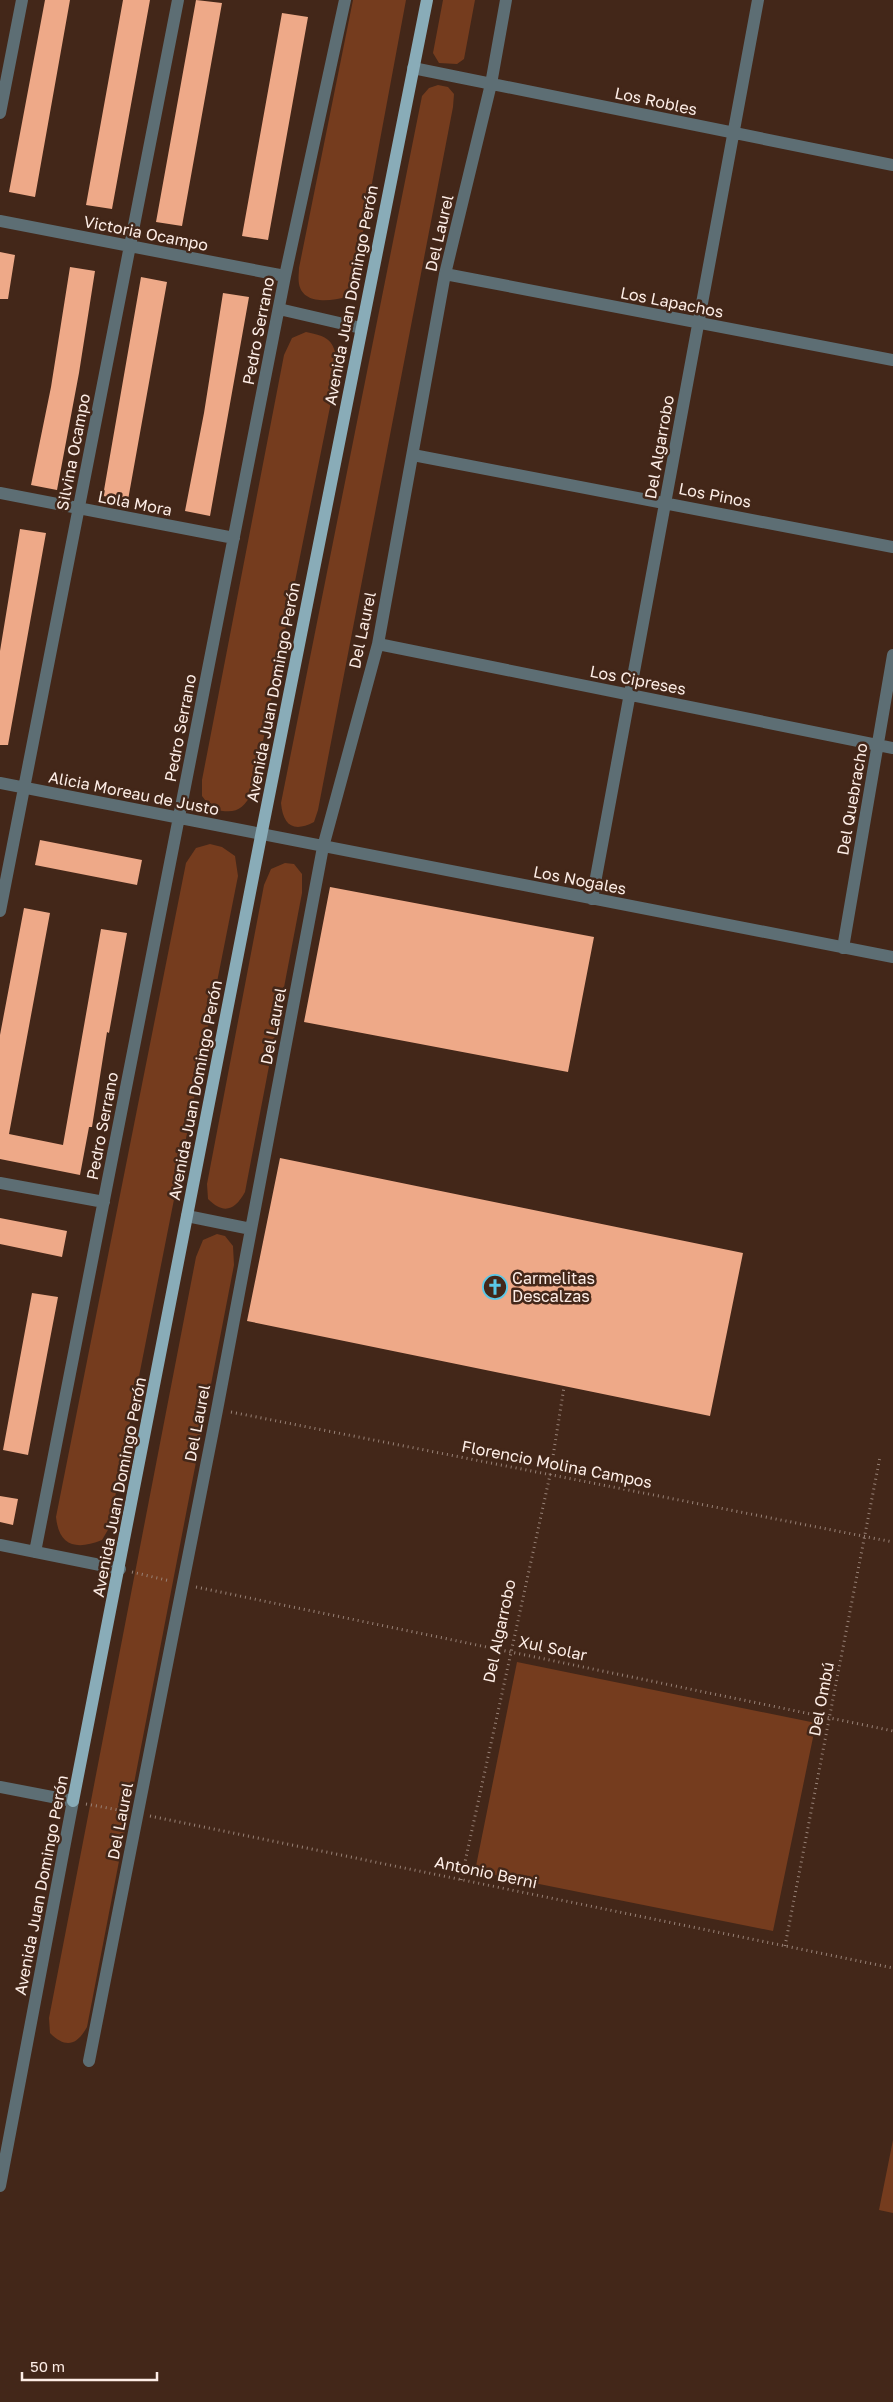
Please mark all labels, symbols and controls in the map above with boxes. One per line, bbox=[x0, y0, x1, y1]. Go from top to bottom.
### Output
street label: Los Robles bbox=[613, 82, 699, 120]
street label: Avenida Juan Domingo Perón bbox=[320, 183, 382, 407]
street label: Del Laurel bbox=[420, 193, 458, 273]
street label: Victoria Ocampo bbox=[82, 211, 210, 255]
street label: Pedro Serrano bbox=[238, 275, 278, 387]
street label: Los Lapachos bbox=[619, 282, 725, 322]
street label: Silvina Ocampo bbox=[52, 392, 94, 512]
street label: Del Algarrobo bbox=[640, 393, 678, 501]
street label: Los Pinos bbox=[677, 478, 753, 512]
street label: Lola Mora bbox=[96, 486, 174, 520]
street label: Avenida Juan Domingo Perón bbox=[242, 580, 304, 804]
street label: Del Laurel bbox=[344, 590, 380, 670]
street label: Los Cipreses bbox=[588, 661, 688, 699]
street label: Pedro Serrano bbox=[160, 672, 200, 784]
street label: Del Quebracho bbox=[832, 741, 872, 857]
street label: Alicia Moreau de Justo bbox=[47, 767, 221, 819]
street label: Los Nogales bbox=[532, 861, 628, 899]
street label: Avenida Juan Domingo Perón bbox=[164, 978, 226, 1202]
street label: Del Laurel bbox=[256, 986, 290, 1066]
street label: Pedro Serrano bbox=[82, 1070, 122, 1182]
place label: Carmelitas Descalzas bbox=[512, 1268, 595, 1306]
church icon: Carmelitas Descalzas bbox=[482, 1274, 508, 1300]
street label: Avenida Juan Domingo Perón bbox=[88, 1375, 150, 1599]
street label: Del Laurel bbox=[180, 1383, 214, 1463]
street label: Florencio Molina Campos bbox=[460, 1436, 654, 1492]
street label: Del Algarrobo bbox=[478, 1577, 520, 1685]
street label: Xul Solar bbox=[517, 1631, 589, 1665]
street label: Del Ombú bbox=[804, 1660, 838, 1738]
street label: Avenida Juan Domingo Perón bbox=[10, 1773, 72, 1997]
street label: Del Laurel bbox=[103, 1781, 137, 1861]
street label: Antonio Berni bbox=[433, 1851, 539, 1893]
scale bar bbox=[22, 2350, 158, 2382]
text: 50 m bbox=[30, 2357, 65, 2375]

